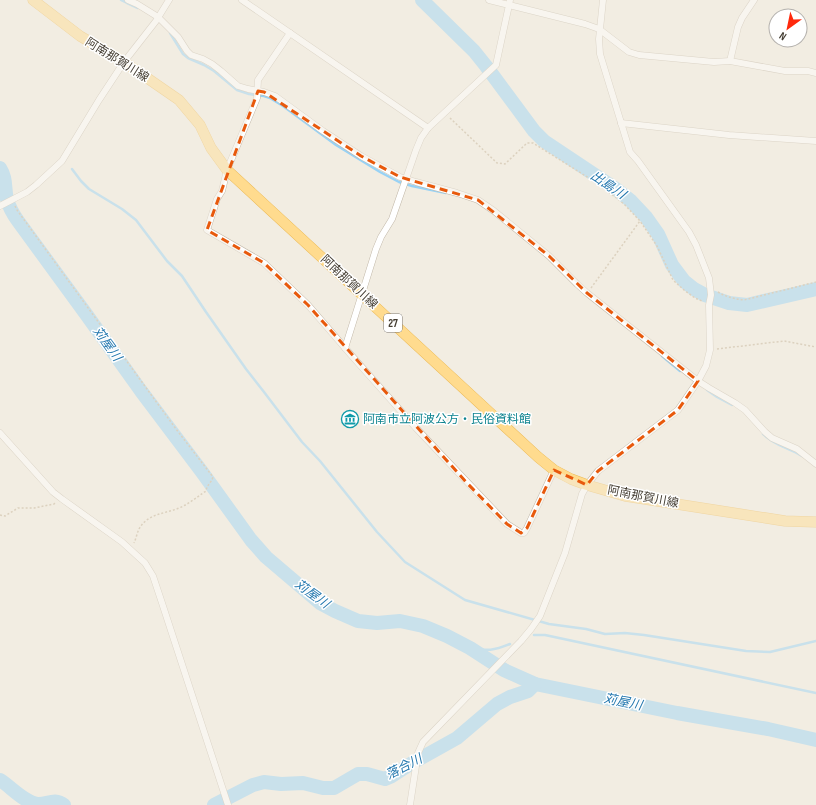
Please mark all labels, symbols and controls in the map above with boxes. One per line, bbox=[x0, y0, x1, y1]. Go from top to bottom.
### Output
north arrow bbox=[768, 8, 808, 48]
text: N bbox=[777, 29, 789, 43]
street label: 阿南那賀川線 bbox=[82, 35, 152, 85]
water label: 出島川 bbox=[587, 167, 630, 204]
street label: 阿南那賀川線 bbox=[318, 252, 380, 312]
road number: 27 bbox=[384, 314, 402, 332]
water label: 苅屋川 bbox=[89, 324, 126, 366]
museum icon: 阿南市立阿波公方・民俗資料館 bbox=[340, 409, 360, 429]
place label: 阿南市立阿波公方・民俗資料館 bbox=[363, 412, 531, 427]
street label: 阿南那賀川線 bbox=[606, 483, 680, 511]
water label: 苅屋川 bbox=[292, 576, 334, 613]
water label: 苅屋川 bbox=[602, 690, 646, 714]
water label: 落合川 bbox=[383, 750, 427, 783]

